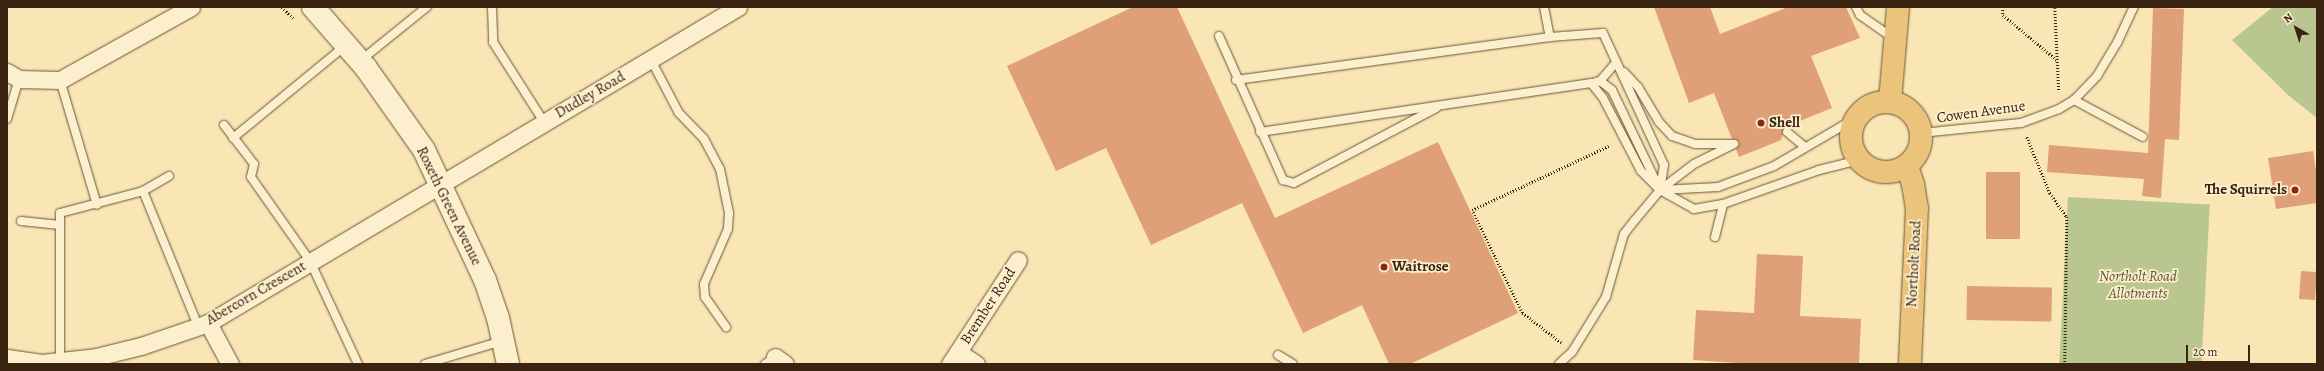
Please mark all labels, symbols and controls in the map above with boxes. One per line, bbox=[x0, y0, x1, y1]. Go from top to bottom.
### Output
north arrow bbox=[2276, 8, 2316, 48]
text: N bbox=[2280, 10, 2296, 27]
street label: Dudley Road bbox=[552, 68, 628, 122]
street label: Cowen Avenue bbox=[1936, 97, 2026, 127]
place label: Shell bbox=[1769, 114, 1800, 132]
marker: Shell bbox=[1756, 118, 1766, 128]
street label: Roxeth Green Avenue bbox=[412, 144, 486, 268]
place label: The Squirrels bbox=[2205, 181, 2287, 199]
marker: The Squirrels bbox=[2290, 185, 2300, 195]
street label: Northolt Road bbox=[1903, 220, 1925, 308]
street label: Abercorn Crescent bbox=[203, 257, 309, 329]
place label: Waitrose bbox=[1392, 258, 1449, 276]
marker: Waitrose bbox=[1379, 262, 1389, 272]
street label: Brember Road bbox=[957, 264, 1019, 348]
park label: Northolt Road Allotments bbox=[2099, 267, 2177, 302]
scale bar bbox=[2188, 337, 2252, 363]
text: 20 m bbox=[2193, 344, 2217, 360]

